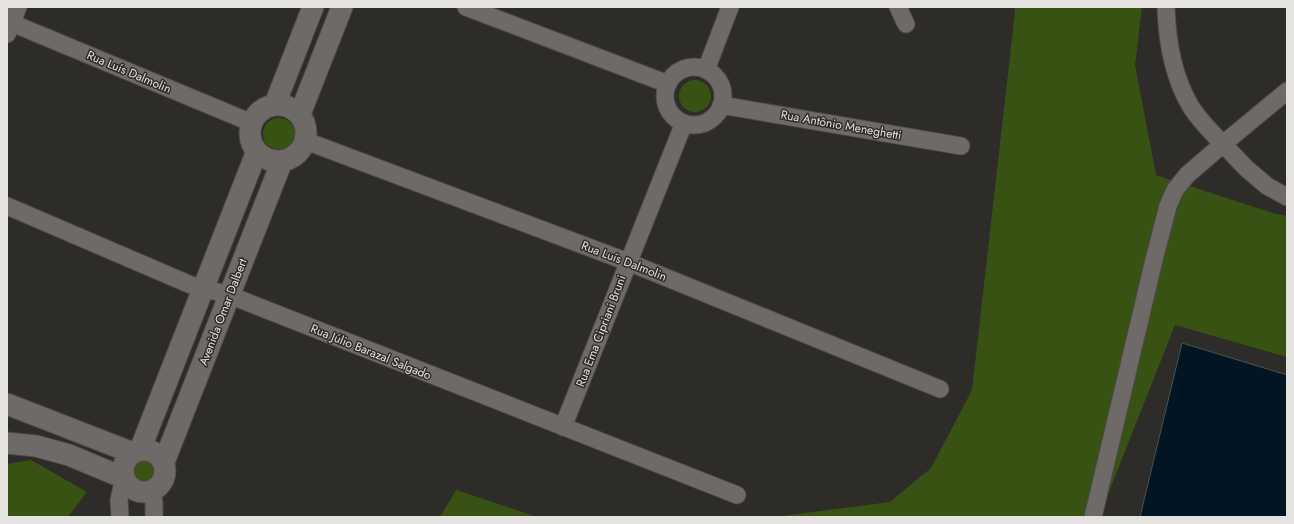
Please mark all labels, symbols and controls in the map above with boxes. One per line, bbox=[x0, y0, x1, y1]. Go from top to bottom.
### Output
street label: Rua Luís Dalmolin bbox=[84, 46, 174, 98]
street label: Rua Antônio Meneghetti bbox=[779, 106, 903, 144]
street label: Rua Luís Dalmolin bbox=[579, 236, 669, 286]
street label: Avenida Omar Dalbert bbox=[194, 256, 252, 368]
street label: Rua Ema Cipriani Bruni bbox=[571, 272, 631, 390]
street label: Rua Júlio Barazal Salgado bbox=[308, 320, 434, 385]

